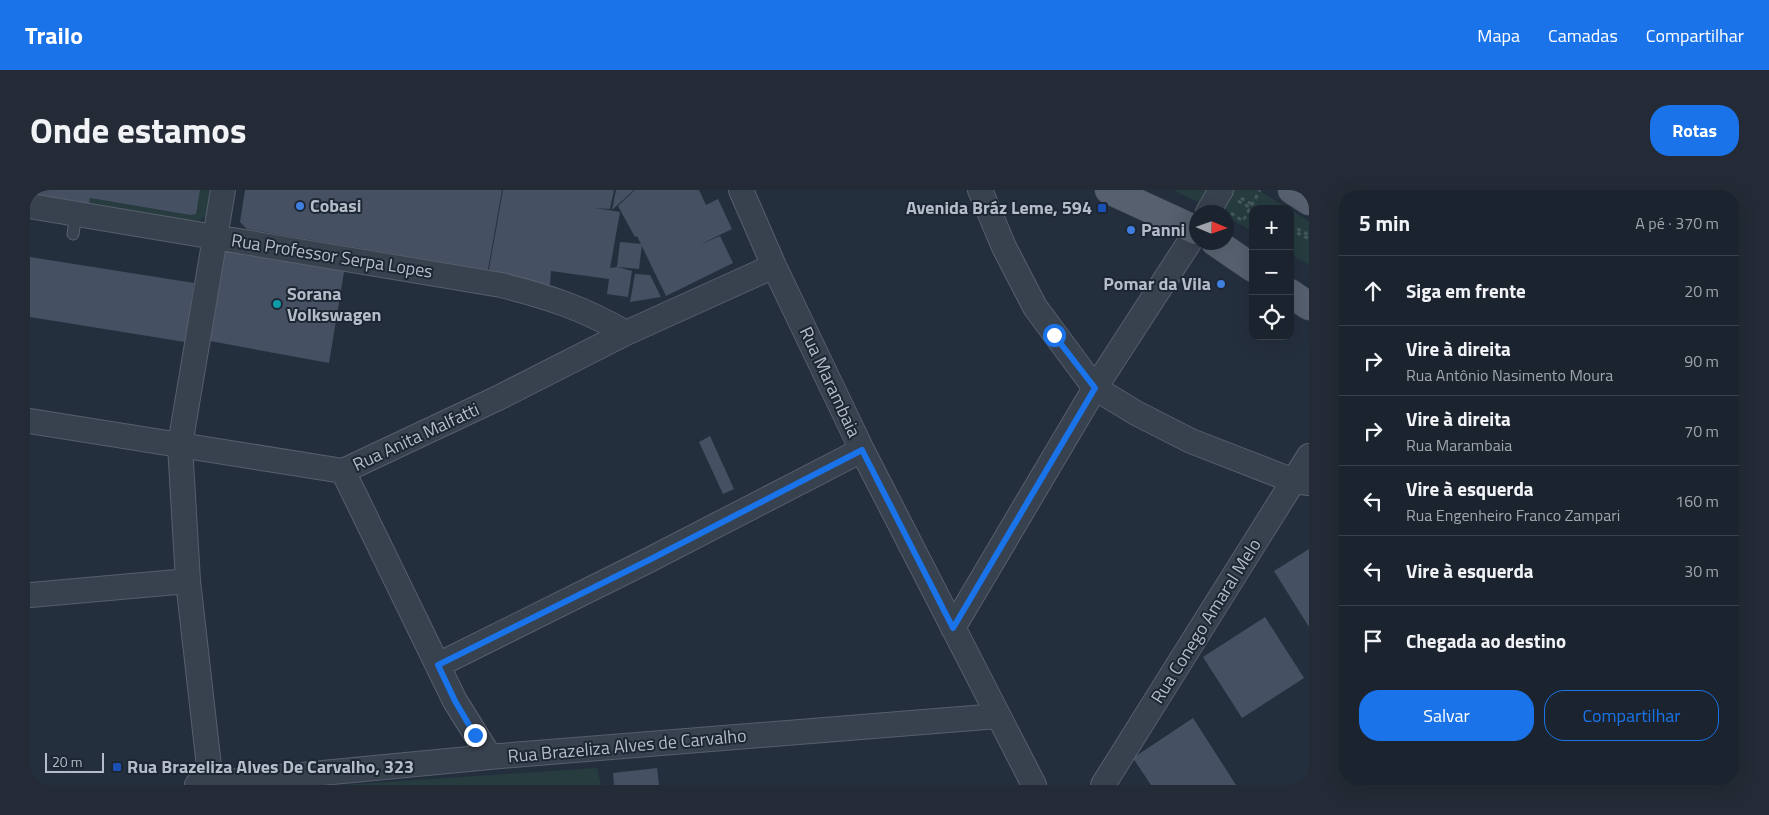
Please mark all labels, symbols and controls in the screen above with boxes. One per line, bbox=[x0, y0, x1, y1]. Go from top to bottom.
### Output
text: Trailo bbox=[25, 17, 83, 53]
text: Mapa bbox=[1477, 22, 1520, 49]
text: Camadas bbox=[1548, 22, 1618, 49]
text: Compartilhar bbox=[1646, 22, 1744, 49]
text: Onde estamos bbox=[30, 103, 246, 157]
button: Rotas bbox=[1650, 105, 1739, 156]
place label: Cobasi bbox=[310, 192, 361, 219]
place label: Avenida Bráz Leme, 594 bbox=[906, 194, 1092, 221]
marker: Cobasi bbox=[294, 200, 306, 212]
marker: Avenida Bráz Leme, 594 bbox=[1096, 202, 1108, 214]
north arrow bbox=[1189, 205, 1234, 250]
map controls bbox=[1249, 205, 1294, 340]
button: + bbox=[1249, 205, 1294, 250]
text: 5 min bbox=[1359, 207, 1410, 239]
text: A pé · 370 m bbox=[1635, 211, 1719, 235]
place label: Panni bbox=[1141, 216, 1185, 243]
marker: Panni bbox=[1125, 224, 1137, 236]
street label: Rua Professor Serpa Lopes bbox=[229, 226, 435, 285]
button: − bbox=[1249, 250, 1294, 295]
place label: Pomar da Vila bbox=[1103, 270, 1211, 297]
text: Siga em frente bbox=[1406, 276, 1526, 305]
icon: ahead bbox=[1359, 277, 1387, 305]
marker: Pomar da Vila bbox=[1215, 278, 1227, 290]
text: 20 m bbox=[1684, 279, 1719, 303]
place label: Sorana Volkswagen bbox=[287, 280, 381, 328]
button: locate bbox=[1249, 295, 1294, 340]
marker: Sorana Volkswagen bbox=[271, 298, 283, 310]
street label: Rua Marambaia bbox=[793, 322, 868, 442]
route start bbox=[1043, 324, 1066, 347]
text: Vire à direita bbox=[1406, 334, 1511, 363]
icon: right bbox=[1359, 347, 1387, 375]
text: 90 m bbox=[1684, 349, 1719, 373]
text: Rua Antônio Nasimento Moura bbox=[1406, 363, 1613, 387]
street label: Rua Anita Malfatti bbox=[348, 395, 484, 478]
text: Vire à direita bbox=[1406, 404, 1511, 433]
icon: right bbox=[1359, 417, 1387, 445]
text: 70 m bbox=[1684, 419, 1719, 443]
text: Rua Marambaia bbox=[1406, 433, 1512, 457]
text: Vire à esquerda bbox=[1406, 474, 1534, 503]
icon: left bbox=[1359, 487, 1387, 515]
text: 160 m bbox=[1675, 489, 1719, 513]
text: Rua Engenheiro Franco Zampari bbox=[1406, 503, 1620, 527]
street label: Rua Conego Amaral Melo bbox=[1144, 533, 1267, 708]
text: Vire à esquerda bbox=[1406, 556, 1534, 585]
icon: left bbox=[1359, 557, 1387, 585]
text: 30 m bbox=[1684, 559, 1719, 583]
text: Chegada ao destino bbox=[1406, 626, 1566, 655]
icon: arrive bbox=[1359, 627, 1387, 655]
button: Salvar bbox=[1359, 690, 1534, 741]
button: Compartilhar bbox=[1544, 690, 1719, 741]
street label: Rua Brazeliza Alves de Carvalho bbox=[506, 722, 748, 769]
route end bbox=[464, 724, 487, 747]
scale bar bbox=[45, 750, 104, 773]
text: 20 m bbox=[52, 751, 82, 772]
place label: Rua Brazeliza Alves De Carvalho, 323 bbox=[127, 753, 414, 780]
marker: Rua Brazeliza Alves De Carvalho, 323 bbox=[111, 761, 123, 773]

